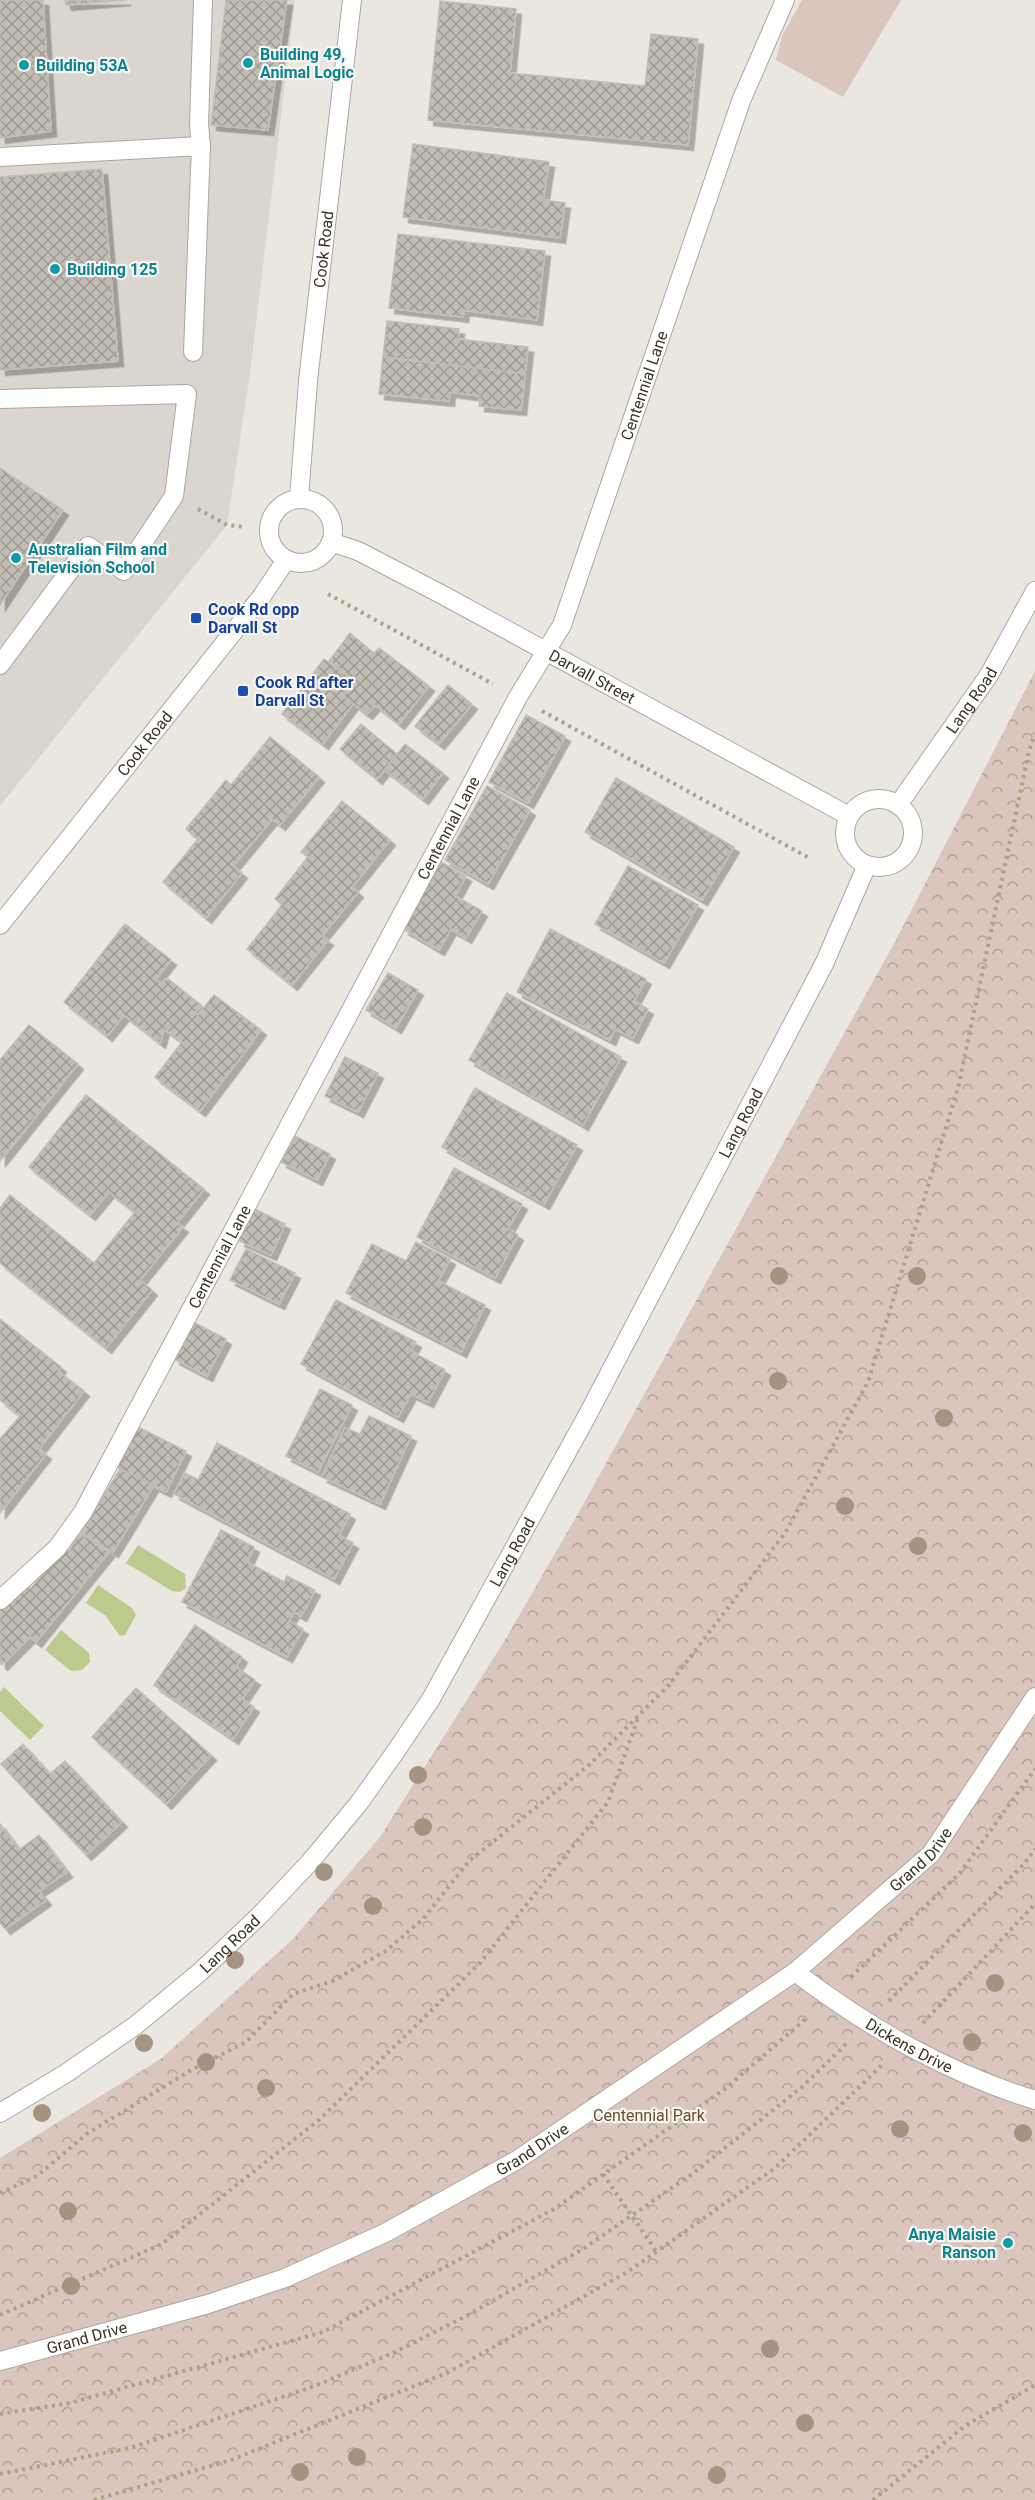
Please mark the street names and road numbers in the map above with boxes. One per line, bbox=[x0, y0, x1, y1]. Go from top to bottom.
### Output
street label: Cook Road bbox=[309, 210, 337, 289]
street label: Centennial Lane bbox=[616, 328, 671, 442]
street label: Darvall Street bbox=[546, 645, 638, 707]
street label: Lang Road bbox=[942, 664, 1001, 737]
street label: Cook Road bbox=[113, 707, 176, 780]
street label: Centennial Lane bbox=[413, 773, 483, 883]
street label: Lang Road bbox=[715, 1085, 767, 1161]
street label: Centennial Lane bbox=[184, 1202, 255, 1312]
street label: Lang Road bbox=[485, 1514, 539, 1590]
street label: Grand Drive bbox=[885, 1824, 956, 1895]
street label: Lang Road bbox=[196, 1911, 264, 1977]
street label: Dickens Drive bbox=[862, 2014, 956, 2077]
street label: Grand Drive bbox=[493, 2119, 572, 2179]
street label: Grand Drive bbox=[44, 2317, 129, 2357]

